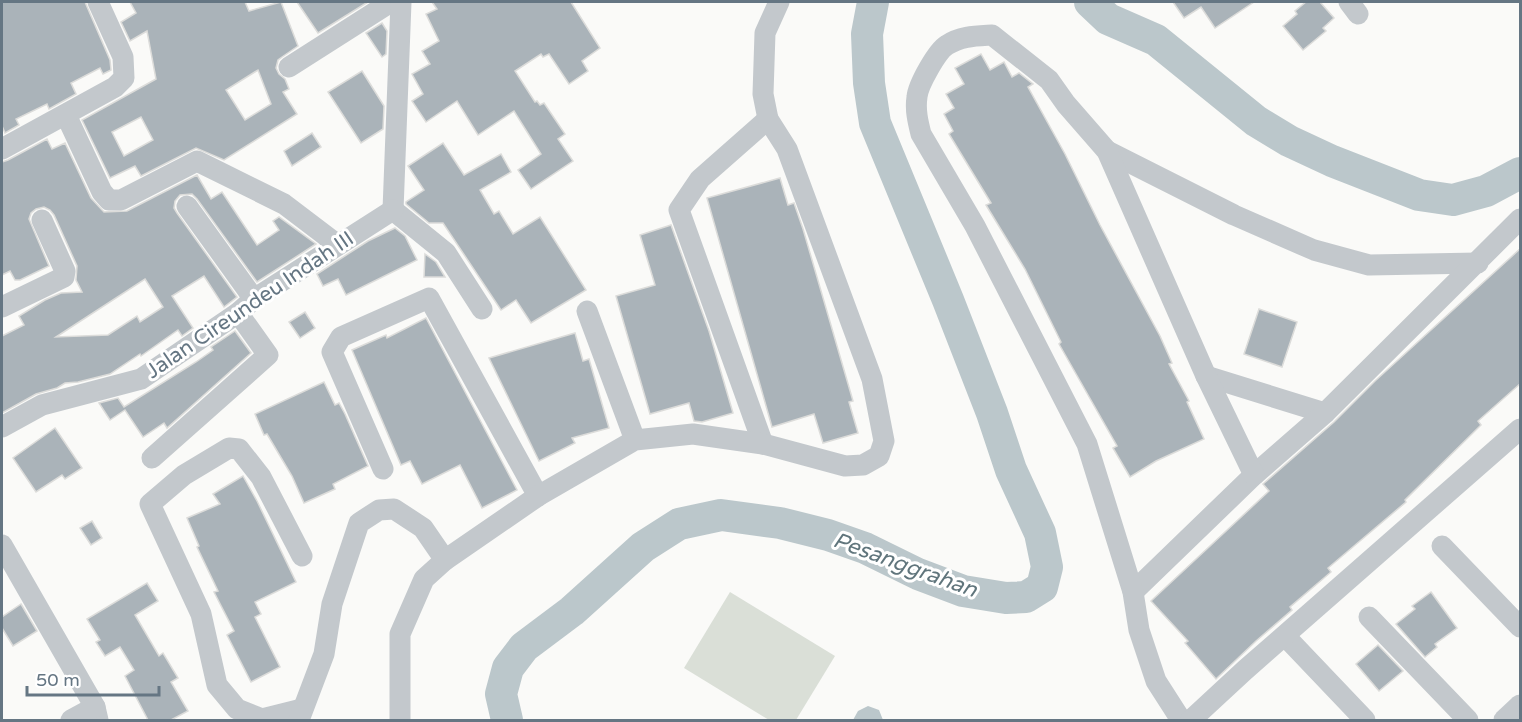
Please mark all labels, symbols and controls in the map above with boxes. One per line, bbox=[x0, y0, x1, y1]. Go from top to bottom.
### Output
street label: Jalan Cireundeu Indah III bbox=[141, 226, 359, 384]
water label: Pesanggrahan bbox=[830, 527, 981, 603]
scale bar bbox=[27, 659, 159, 697]
text: 50 m bbox=[36, 669, 80, 691]

